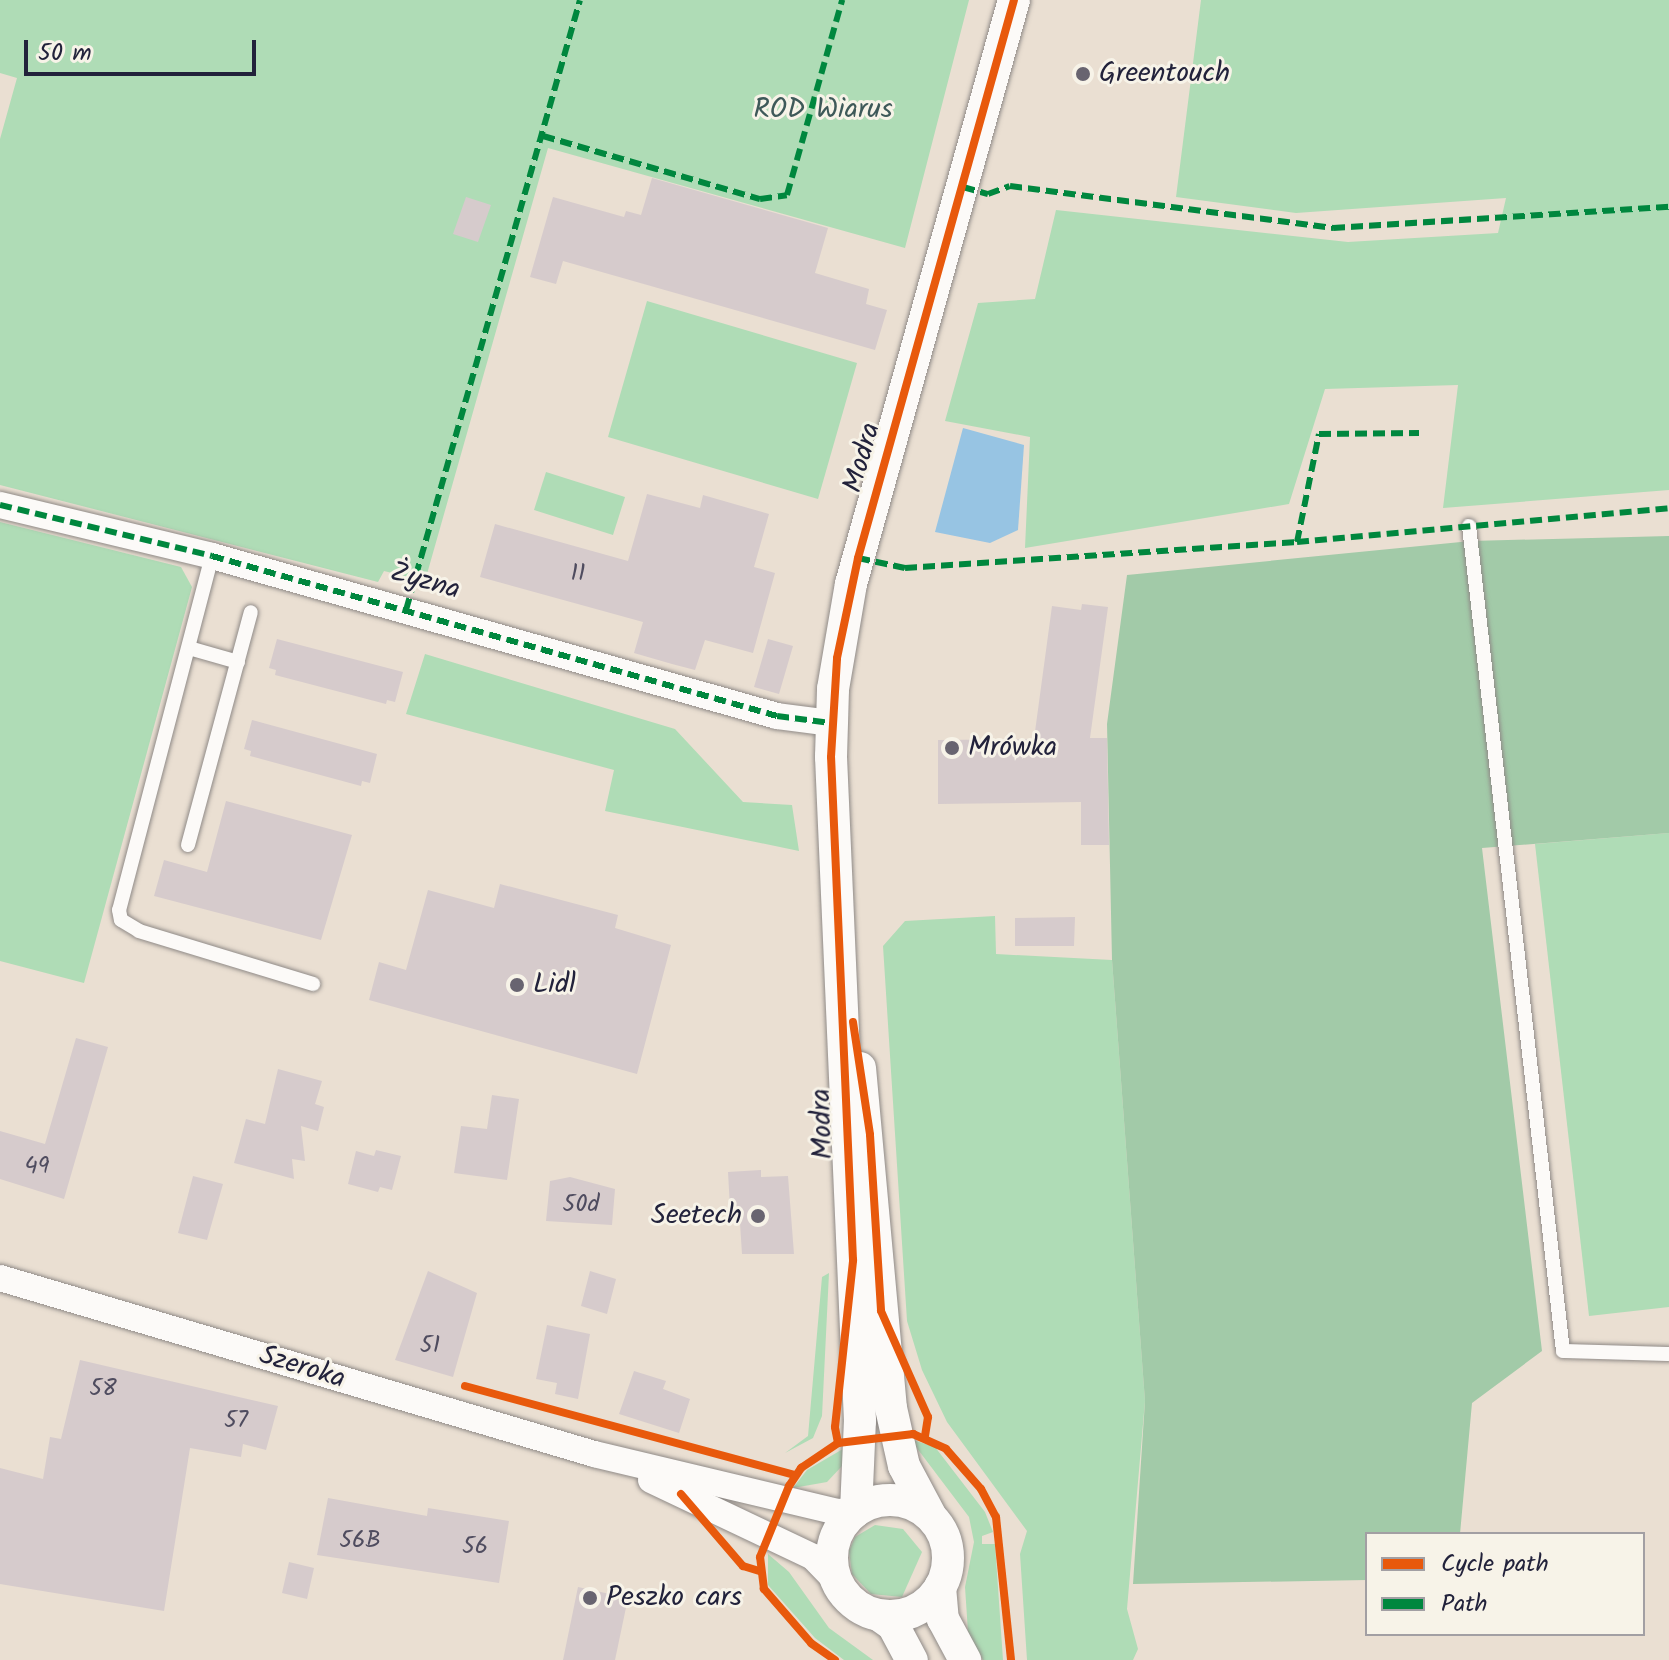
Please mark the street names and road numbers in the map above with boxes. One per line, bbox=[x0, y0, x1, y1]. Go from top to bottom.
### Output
street label: Modra bbox=[837, 419, 889, 497]
street label: Żyzna bbox=[386, 556, 464, 608]
street label: Modra bbox=[805, 1088, 841, 1160]
street label: Szeroka bbox=[255, 1339, 349, 1397]

